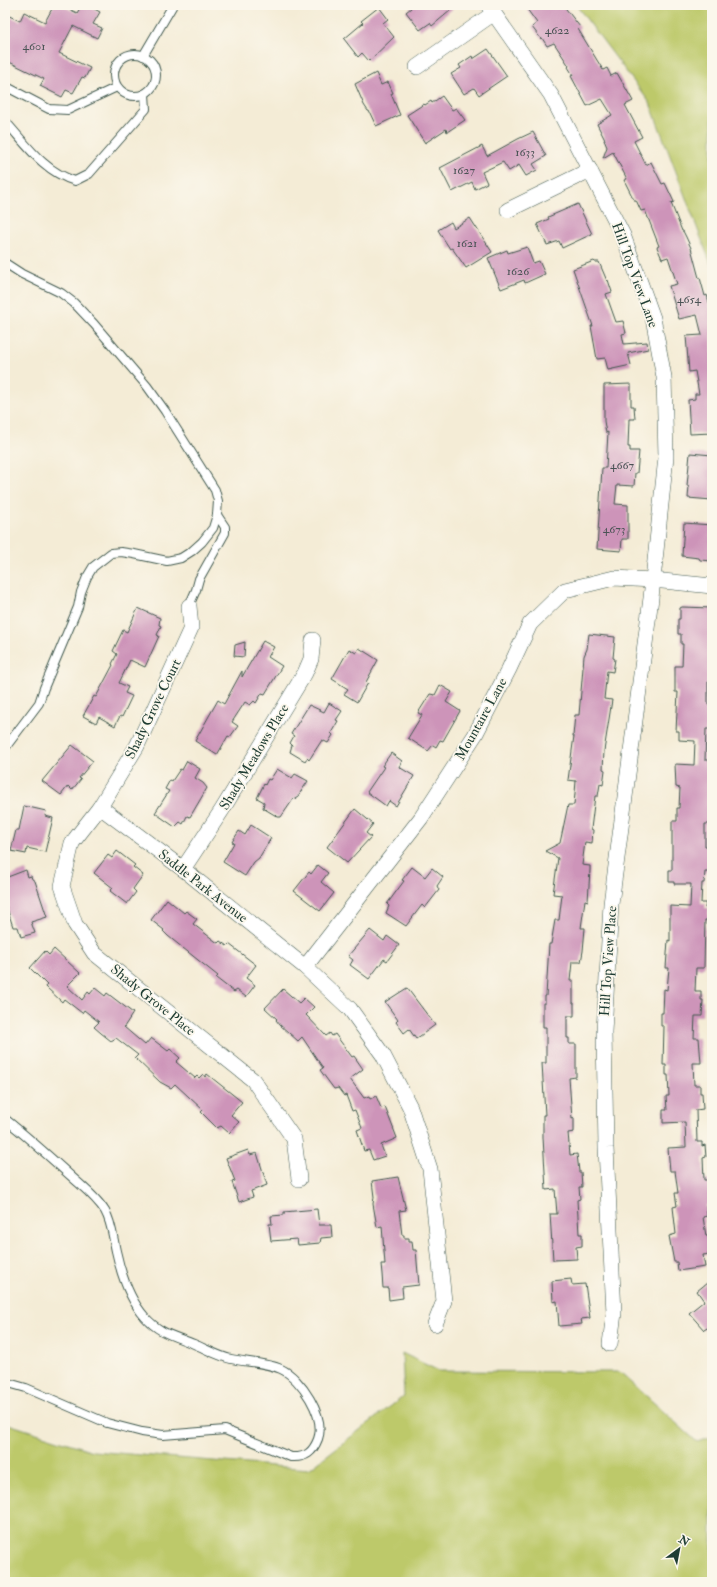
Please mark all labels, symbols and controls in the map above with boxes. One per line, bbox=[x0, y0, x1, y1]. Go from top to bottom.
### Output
house number: 4622 bbox=[545, 23, 569, 38]
house number: 4601 bbox=[23, 39, 45, 54]
house number: 1633 bbox=[515, 145, 535, 160]
house number: 1627 bbox=[453, 163, 475, 178]
street label: Hill Top View Lane bbox=[607, 220, 662, 330]
house number: 1621 bbox=[457, 236, 477, 251]
house number: 1626 bbox=[507, 264, 530, 279]
house number: 4654 bbox=[677, 292, 702, 307]
house number: 4667 bbox=[610, 458, 635, 473]
house number: 4673 bbox=[603, 522, 625, 537]
street label: Shady Grove Court bbox=[121, 656, 186, 762]
street label: Mountaire Lane bbox=[451, 675, 511, 763]
street label: Shady Meadows Place bbox=[216, 701, 293, 814]
street label: Saddle Park Avenue bbox=[155, 846, 251, 926]
street label: Hill Top View Place bbox=[596, 905, 621, 1017]
street label: Shady Grove Place bbox=[107, 961, 199, 1040]
north arrow bbox=[659, 1529, 699, 1569]
text: N bbox=[676, 1532, 693, 1550]

